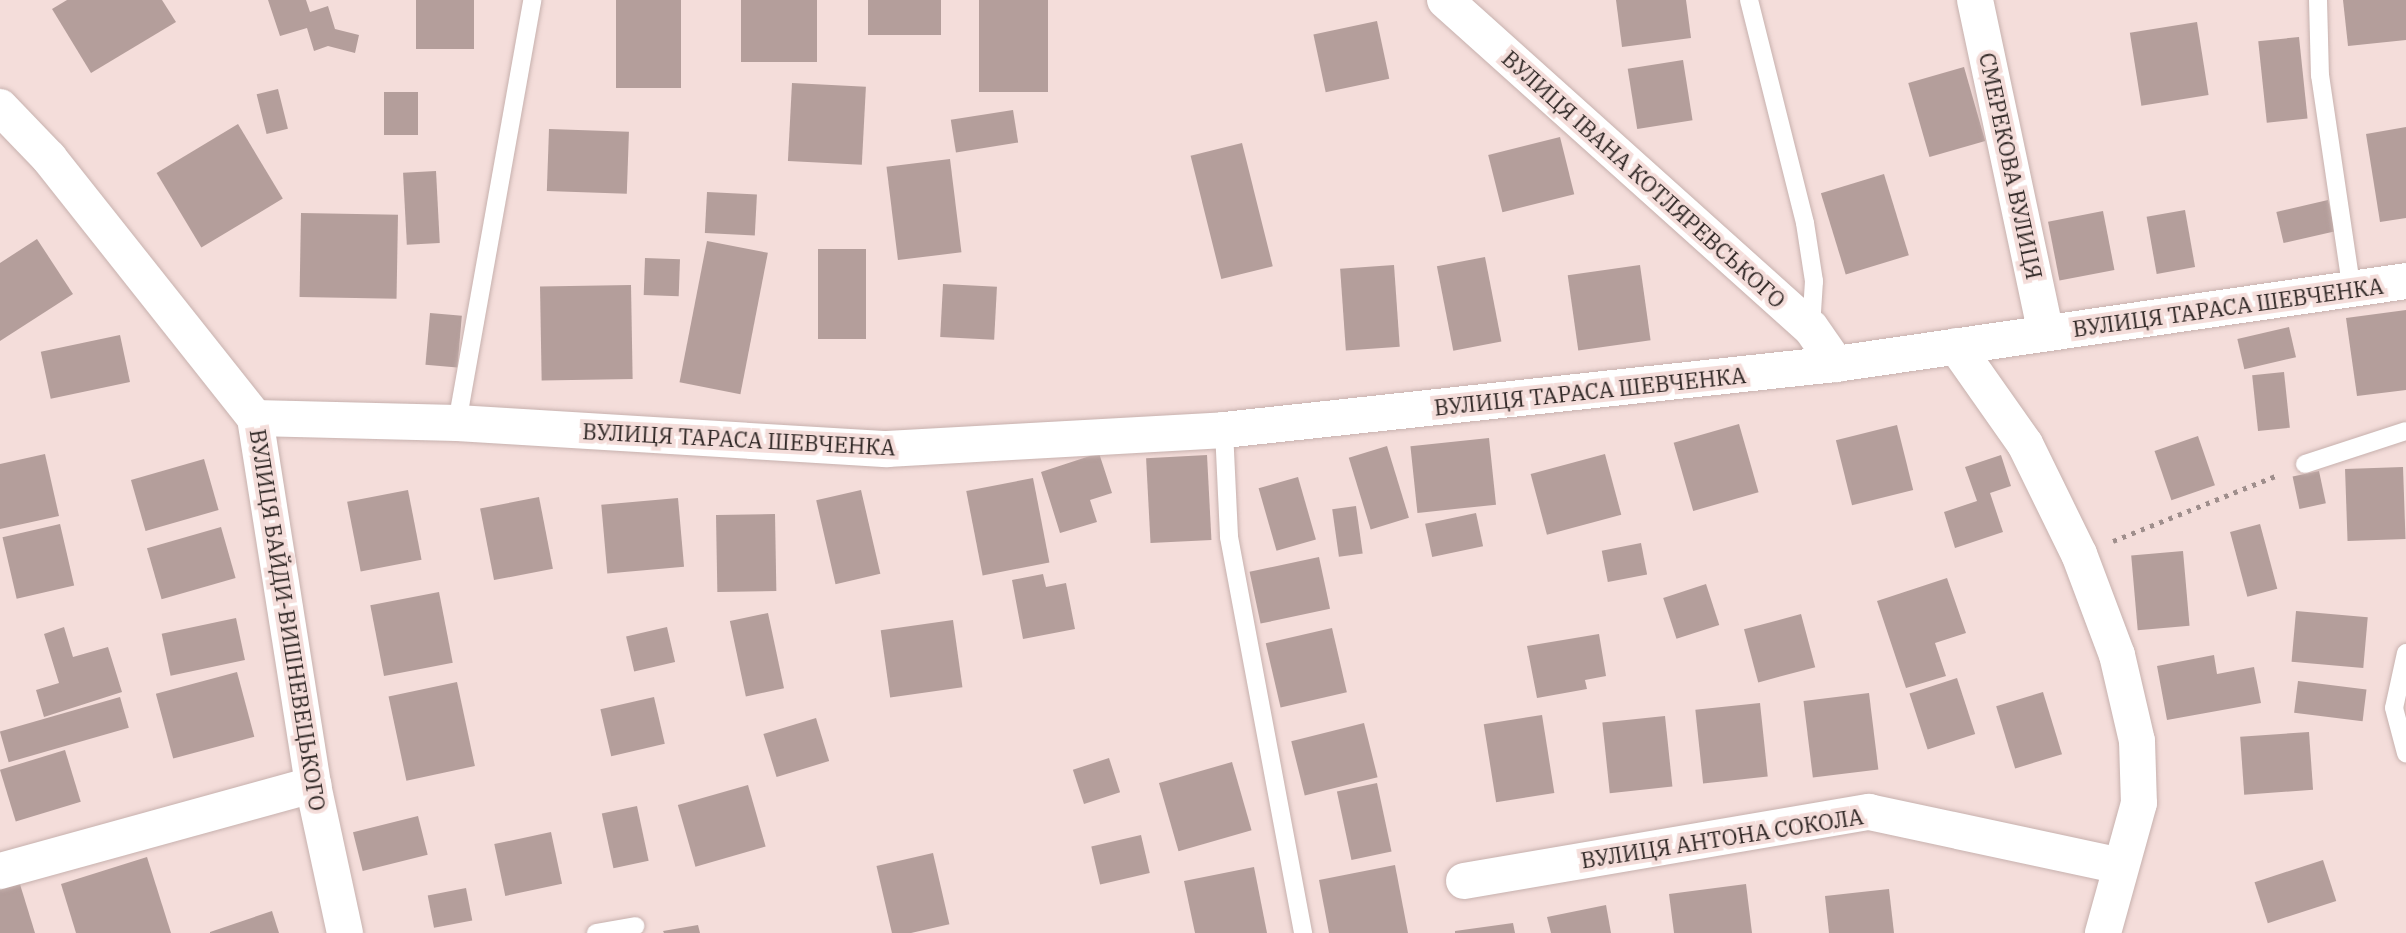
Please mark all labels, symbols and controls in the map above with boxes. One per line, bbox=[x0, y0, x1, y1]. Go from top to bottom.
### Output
street label: ВУЛИЦЯ ІВАНА КОТЛЯРЕВСЬКОГО bbox=[1497, 45, 1791, 313]
street label: СМЕРЕКОВА ВУЛИЦЯ bbox=[1974, 50, 2048, 282]
street label: ВУЛИЦЯ ТАРАСА ШЕВЧЕНКА bbox=[2071, 272, 2385, 342]
street label: ВУЛИЦЯ ТАРАСА ШЕВЧЕНКА bbox=[1433, 361, 1747, 421]
street label: ВУЛИЦЯ ТАРАСА ШЕВЧЕНКА bbox=[582, 418, 896, 460]
street label: ВУЛИЦЯ БАЙДИ-ВИШНЕВЕЦЬКОГО bbox=[245, 427, 331, 813]
street label: ВУЛИЦЯ АНТОНА СОКОЛА bbox=[1579, 803, 1865, 873]

